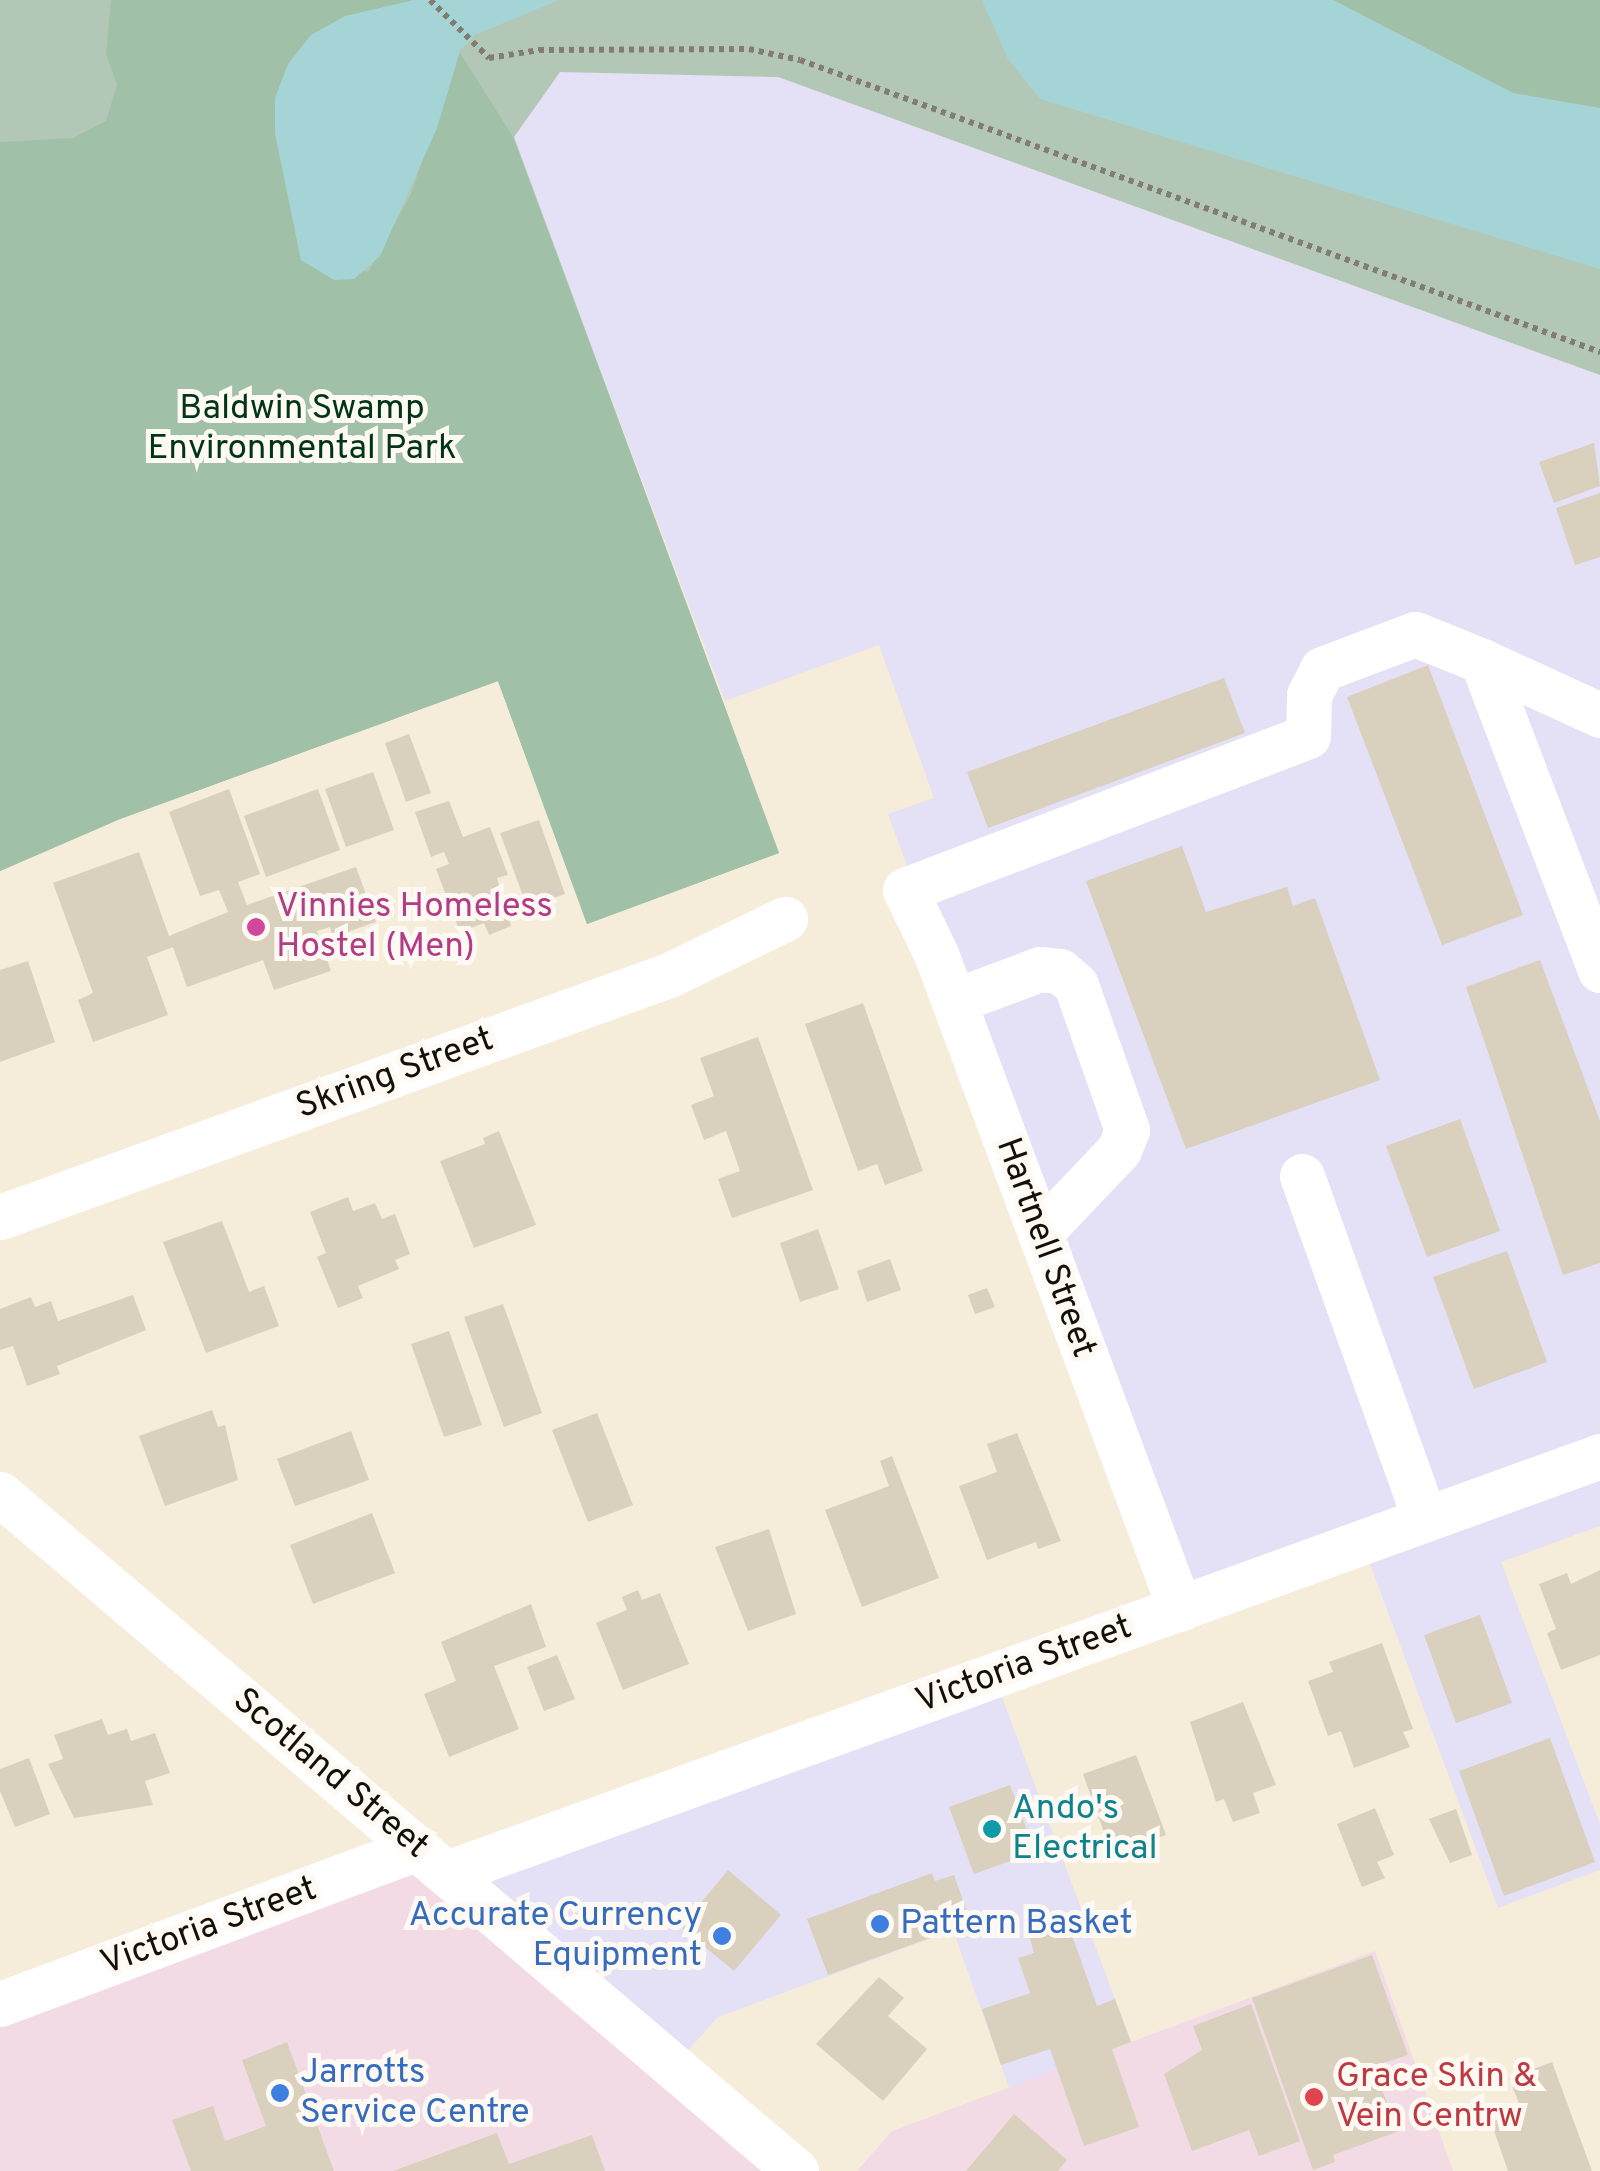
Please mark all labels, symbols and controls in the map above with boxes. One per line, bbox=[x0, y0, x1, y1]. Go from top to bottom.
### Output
park label: Baldwin Swamp Environmental Park bbox=[148, 388, 456, 470]
place label: Vinnies Homeless Hostel (Men) bbox=[276, 886, 553, 968]
marker: Vinnies Homeless Hostel (Men) bbox=[245, 916, 267, 938]
street label: Skring Street bbox=[291, 1019, 499, 1129]
street label: Hartnell Street bbox=[986, 1133, 1104, 1363]
street label: Victoria Street bbox=[910, 1607, 1138, 1723]
street label: Scotland Street bbox=[224, 1680, 436, 1868]
place label: Ando's Electrical bbox=[1012, 1788, 1158, 1870]
marker: Ando's Electrical bbox=[981, 1818, 1003, 1840]
street label: Victoria Street bbox=[95, 1869, 323, 1985]
place label: Accurate Currency Equipment bbox=[408, 1895, 702, 1977]
place label: Pattern Basket bbox=[900, 1903, 1133, 1945]
marker: Pattern Basket bbox=[869, 1913, 891, 1935]
marker: Accurate Currency Equipment bbox=[711, 1925, 733, 1947]
place label: Jarrotts Service Centre bbox=[300, 2052, 530, 2134]
place label: Grace Skin & Vein Centrw bbox=[1336, 2056, 1537, 2138]
marker: Jarrotts Service Centre bbox=[269, 2082, 291, 2104]
marker: Grace Skin & Vein Centrw bbox=[1301, 2084, 1327, 2110]

